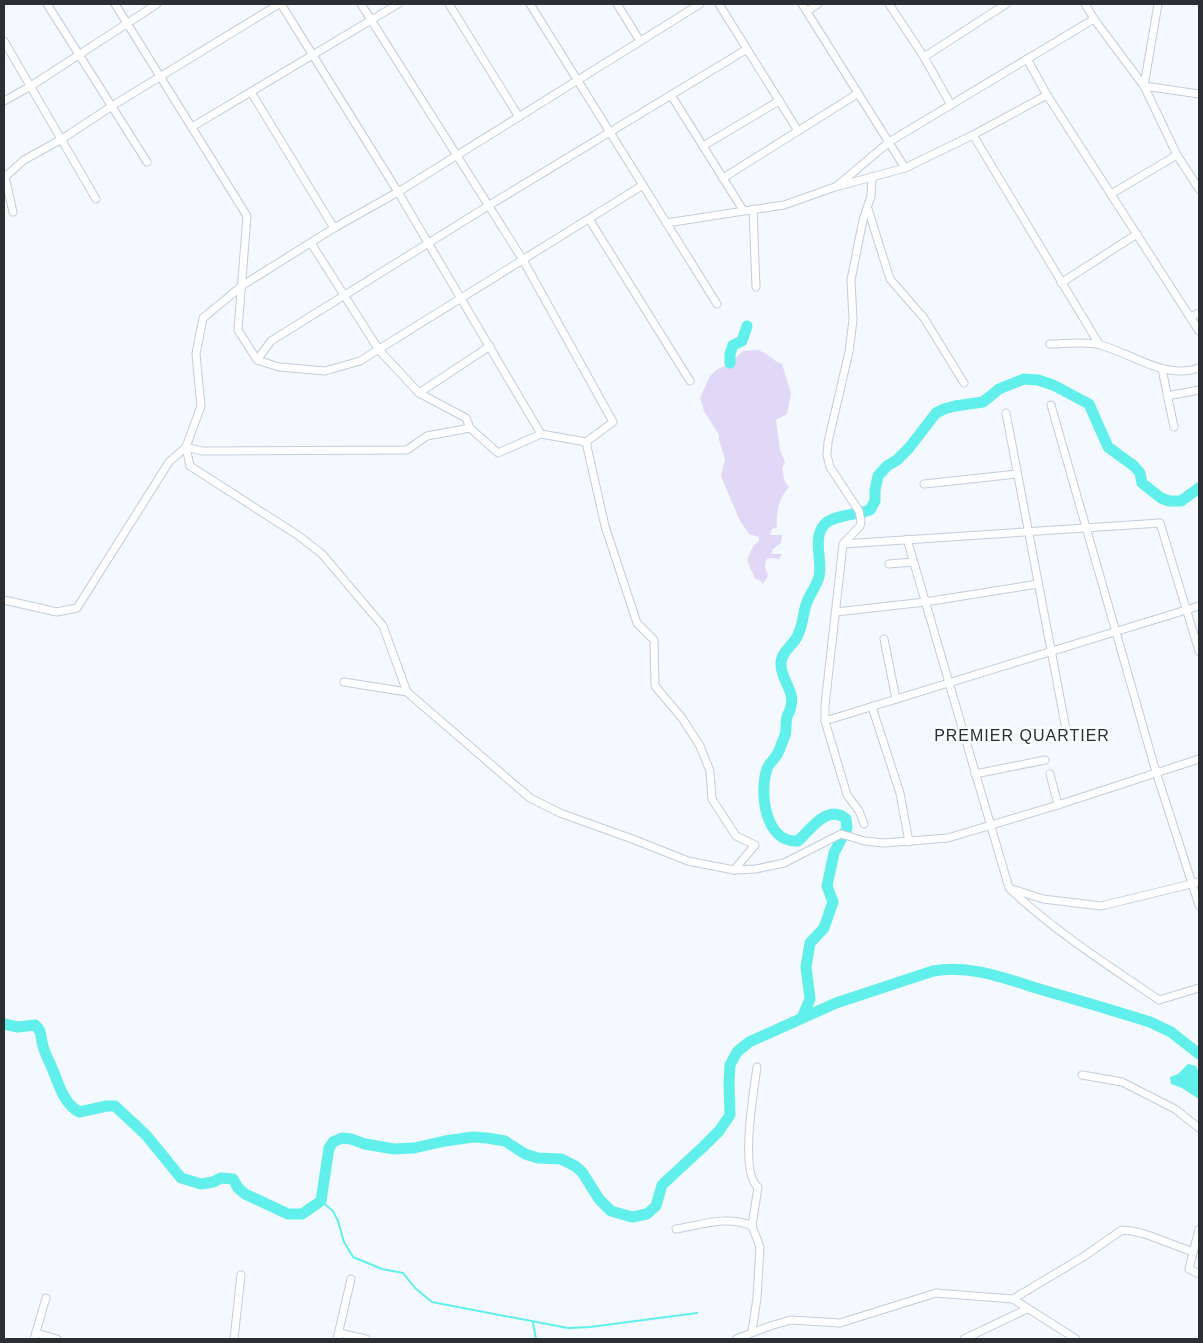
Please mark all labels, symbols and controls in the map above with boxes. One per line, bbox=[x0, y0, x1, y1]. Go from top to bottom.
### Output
district label: PREMIER QUARTIER bbox=[934, 727, 1110, 744]

